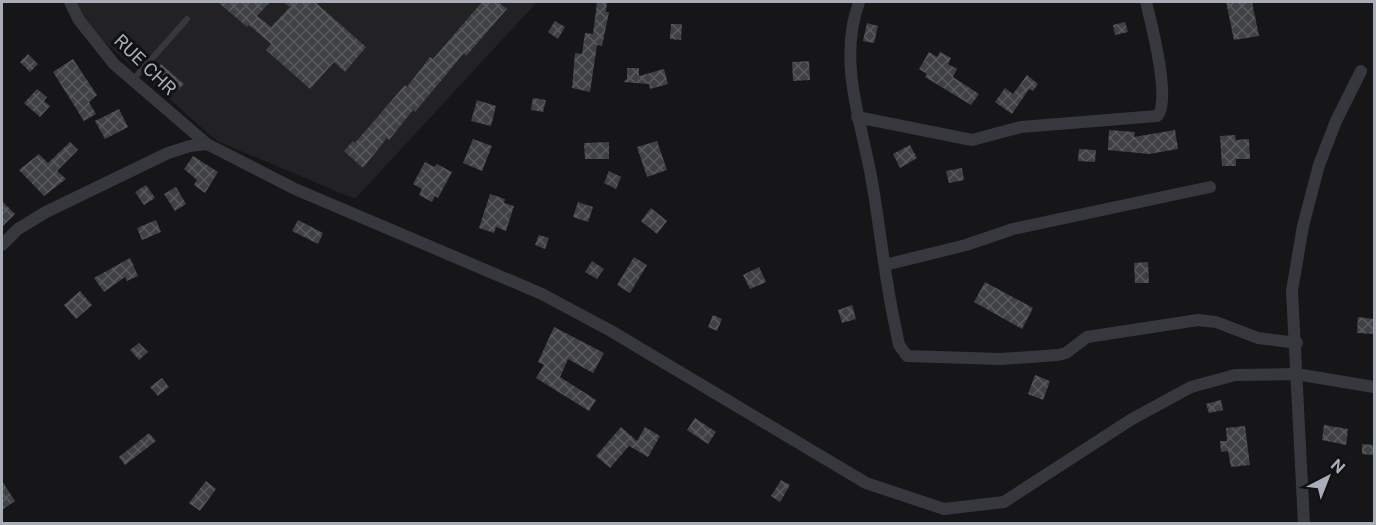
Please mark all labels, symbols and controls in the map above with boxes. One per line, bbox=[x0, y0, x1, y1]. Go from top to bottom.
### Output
street label: RUE CHR bbox=[110, 30, 181, 99]
north arrow bbox=[1298, 447, 1358, 507]
text: N bbox=[1327, 455, 1349, 477]

